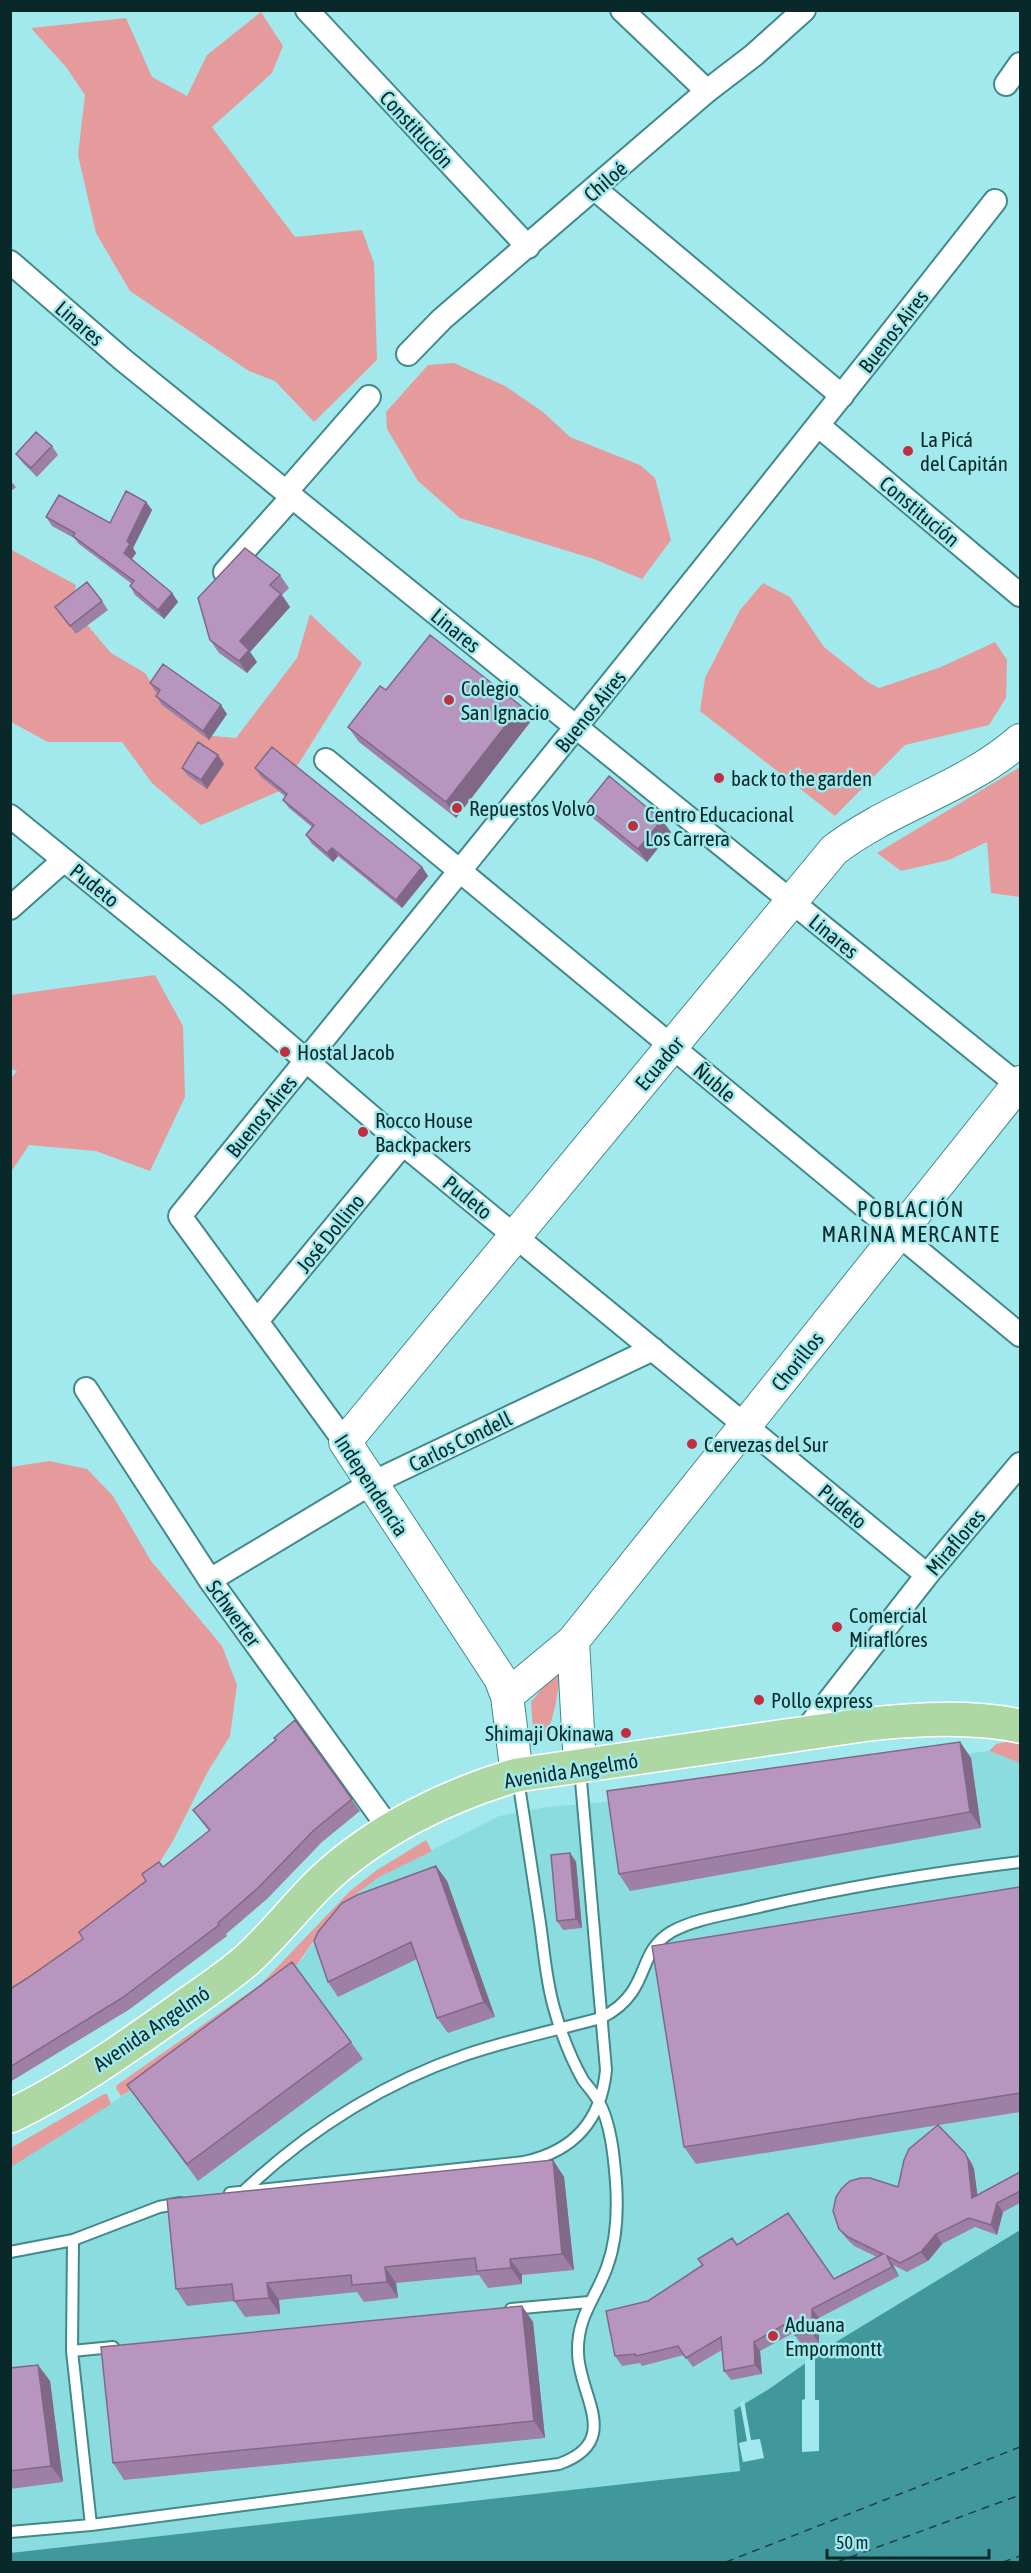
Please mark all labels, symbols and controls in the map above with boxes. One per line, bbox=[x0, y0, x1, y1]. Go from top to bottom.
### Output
street label: Constitución bbox=[375, 85, 459, 173]
street label: Chiloé bbox=[579, 156, 631, 206]
street label: Buenos Aires bbox=[853, 285, 933, 377]
street label: Linares bbox=[51, 296, 109, 350]
place label: La Picá del Capitán bbox=[920, 427, 1008, 475]
marker: La Picá del Capitán bbox=[901, 444, 915, 458]
street label: Constitución bbox=[875, 471, 965, 551]
street label: Linares bbox=[427, 603, 485, 657]
street label: Buenos Aires bbox=[550, 665, 630, 757]
place label: Colegio San Ignacio bbox=[461, 676, 549, 724]
marker: Colegio San Ignacio bbox=[442, 693, 456, 707]
place label: back to the garden bbox=[731, 766, 872, 790]
marker: back to the garden bbox=[712, 771, 726, 785]
place label: Repuestos Volvo bbox=[469, 796, 595, 820]
marker: Repuestos Volvo bbox=[450, 801, 464, 815]
place label: Centro Educacional Los Carrera bbox=[645, 802, 794, 850]
marker: Centro Educacional Los Carrera bbox=[626, 819, 640, 833]
street label: Pudeto bbox=[66, 858, 124, 912]
street label: Linares bbox=[805, 909, 863, 963]
street label: Ecuador bbox=[630, 1031, 689, 1095]
place label: Hostal Jacob bbox=[297, 1040, 395, 1064]
marker: Hostal Jacob bbox=[278, 1045, 292, 1059]
street label: Ñuble bbox=[689, 1058, 741, 1106]
street label: Buenos Aires bbox=[221, 1070, 301, 1162]
place label: Rocco House Backpackers bbox=[375, 1108, 473, 1156]
marker: Rocco House Backpackers bbox=[356, 1125, 370, 1139]
street label: Pudeto bbox=[439, 1170, 497, 1224]
street label: José Dollino bbox=[291, 1189, 369, 1277]
district label: POBLACIÓN MARINA MERCANTE bbox=[822, 1196, 1001, 1247]
street label: Chorillos bbox=[766, 1327, 828, 1395]
street label: Carlos Condell bbox=[405, 1406, 516, 1476]
street label: Independencia bbox=[330, 1430, 414, 1540]
place label: Cervezas del Sur bbox=[704, 1432, 829, 1456]
marker: Cervezas del Sur bbox=[685, 1437, 699, 1451]
street label: Pudeto bbox=[814, 1479, 872, 1533]
street label: Miraflores bbox=[921, 1504, 989, 1580]
street label: Schwerter bbox=[202, 1575, 267, 1652]
place label: Comercial Miraflores bbox=[849, 1603, 928, 1651]
marker: Comercial Miraflores bbox=[830, 1620, 844, 1634]
place label: Pollo express bbox=[771, 1688, 873, 1712]
marker: Pollo express bbox=[752, 1693, 766, 1707]
place label: Shimaji Okinawa bbox=[485, 1721, 614, 1745]
marker: Shimaji Okinawa bbox=[619, 1726, 633, 1740]
street label: Avenida Angelmó bbox=[502, 1748, 640, 1792]
street label: Avenida Angelmó bbox=[88, 1980, 214, 2076]
place label: Aduana Empormontt bbox=[785, 2312, 882, 2360]
marker: Aduana Empormontt bbox=[766, 2329, 780, 2343]
scale bar bbox=[827, 2522, 989, 2560]
text: 50 m bbox=[836, 2532, 868, 2553]

